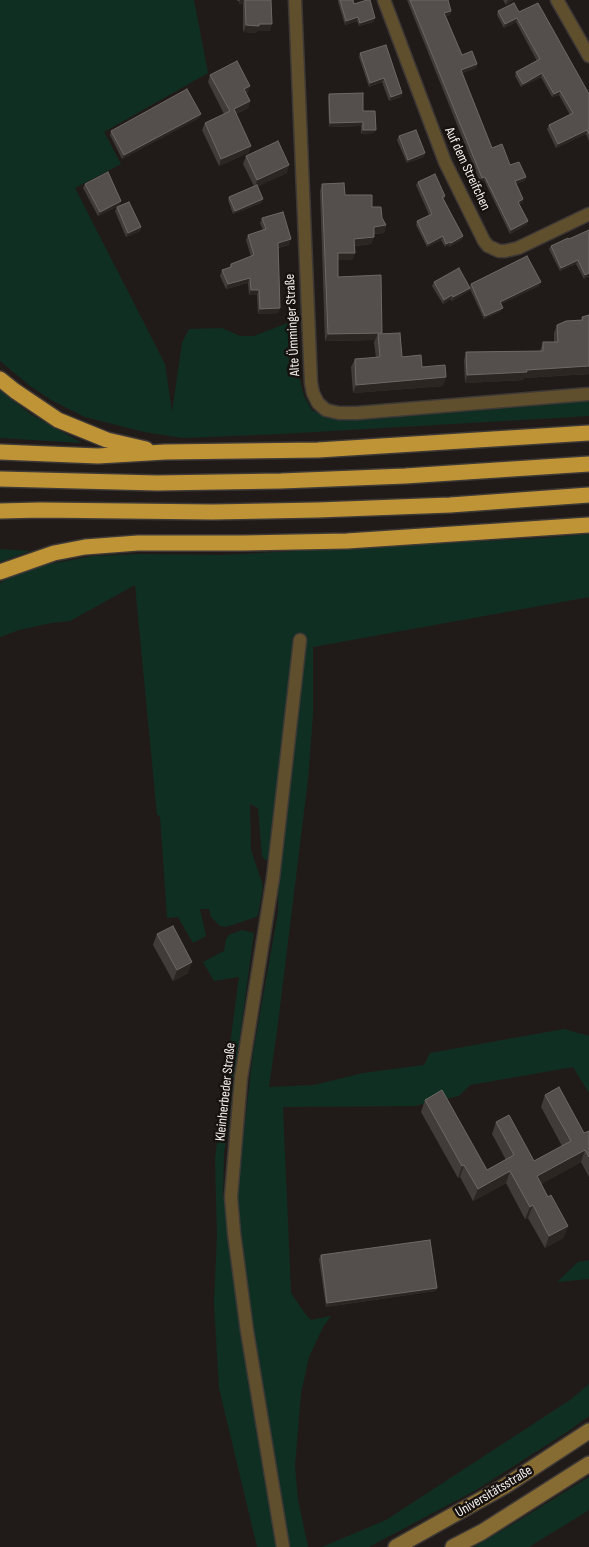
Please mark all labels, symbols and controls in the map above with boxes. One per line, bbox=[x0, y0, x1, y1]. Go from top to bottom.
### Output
street label: Auf dem Streifchen bbox=[440, 125, 494, 213]
street label: Alte Ümminger Straße bbox=[282, 273, 304, 377]
street label: Kleinherbeder Straße bbox=[212, 1042, 240, 1142]
street label: Universitätsstraße bbox=[453, 1463, 535, 1521]

